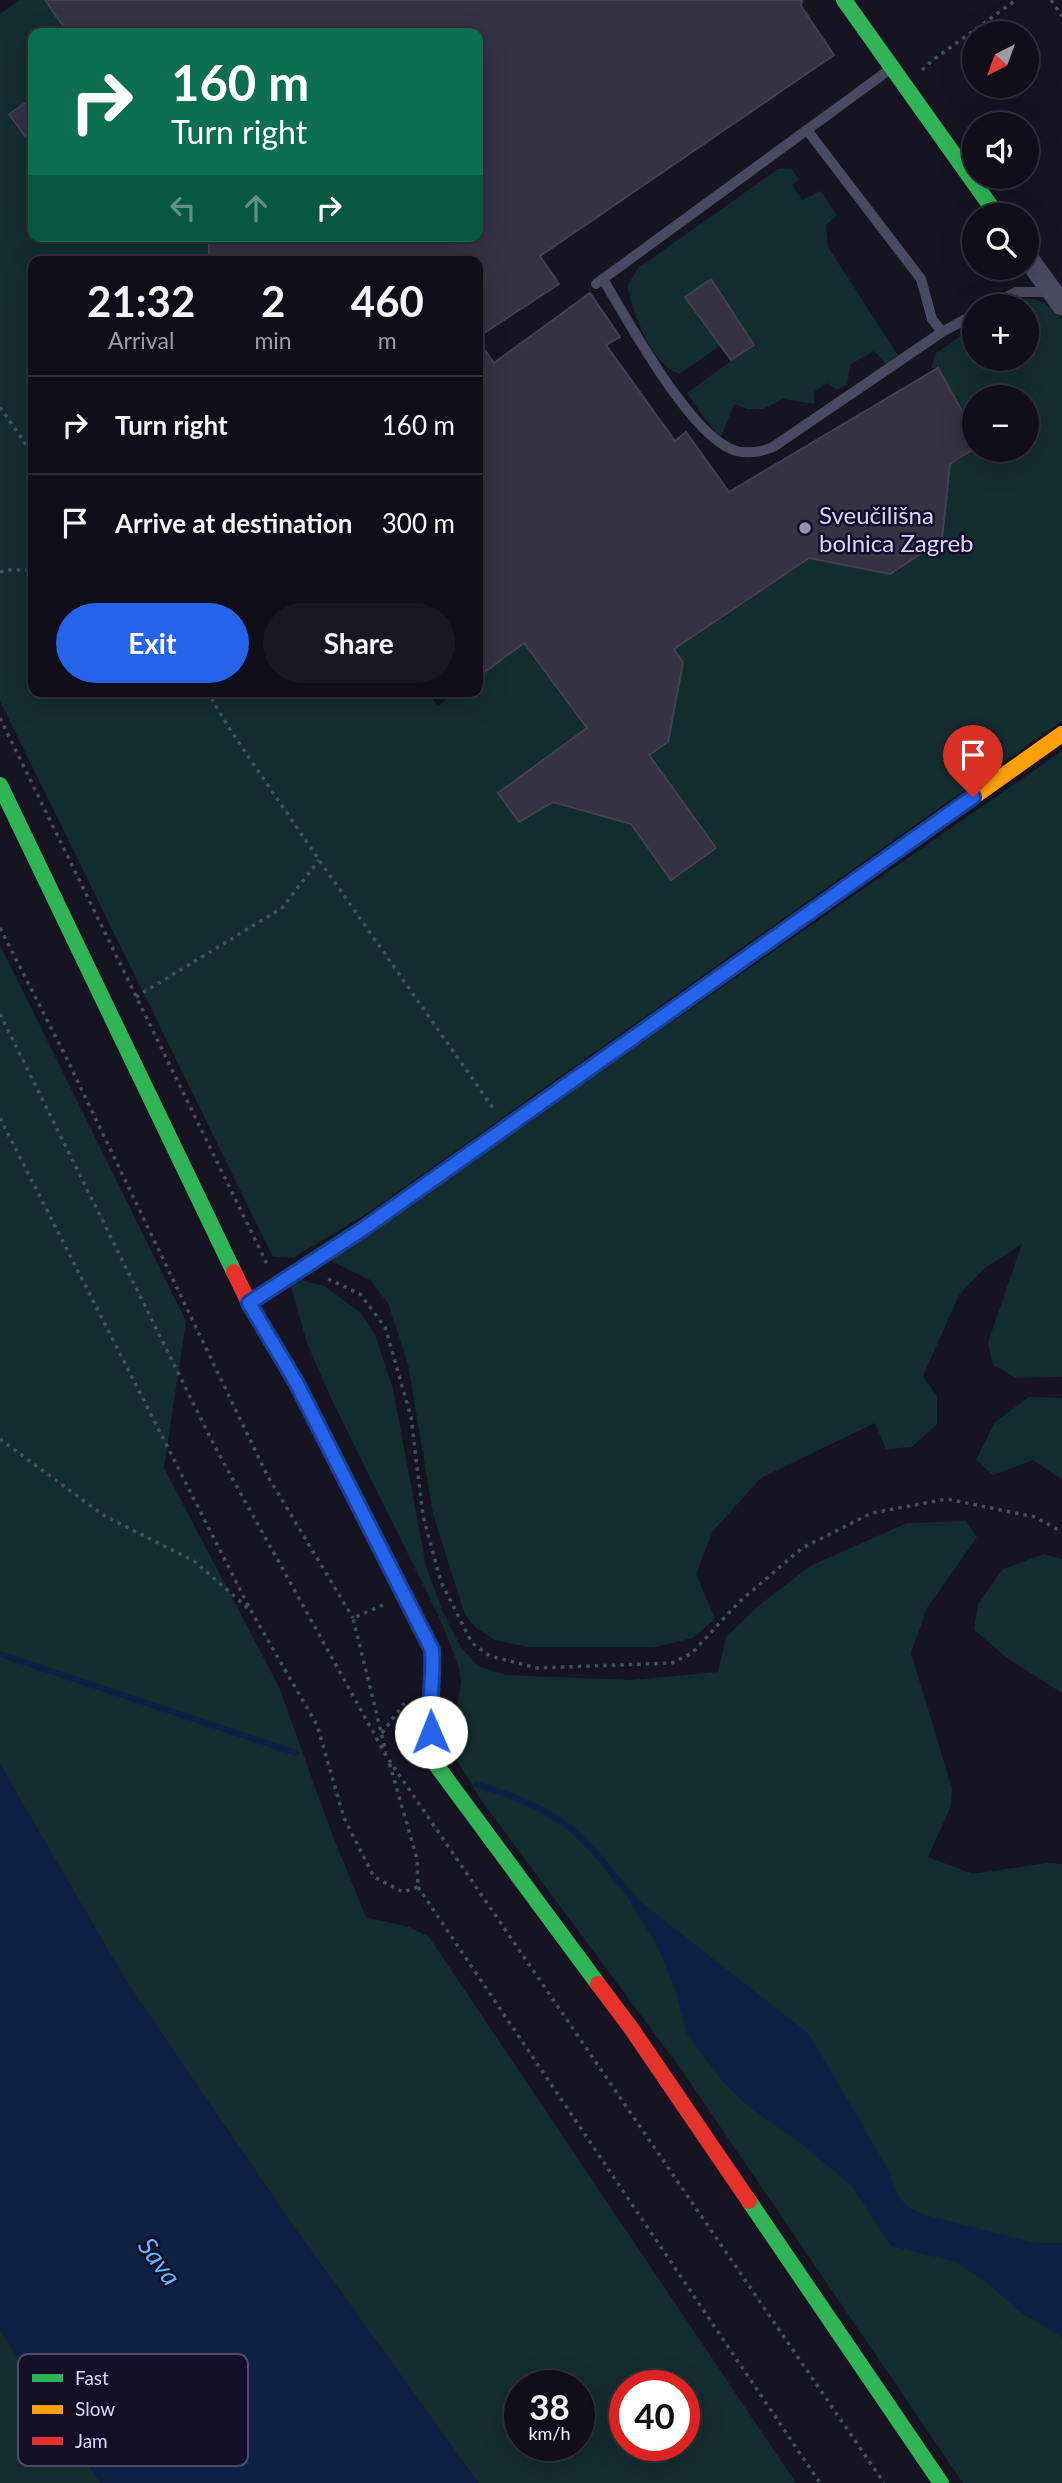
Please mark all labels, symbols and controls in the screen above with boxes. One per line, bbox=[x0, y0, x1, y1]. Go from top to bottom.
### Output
north arrow bbox=[962, 21, 1040, 98]
map controls bbox=[962, 21, 1039, 462]
text: 160 m bbox=[171, 53, 309, 111]
icon: right bbox=[56, 56, 147, 147]
text: Turn right bbox=[171, 112, 307, 151]
button: sound bbox=[962, 112, 1039, 189]
icon: left bbox=[164, 189, 202, 227]
icon: ahead bbox=[237, 189, 275, 227]
icon: right bbox=[310, 189, 348, 227]
button: search bbox=[962, 203, 1039, 280]
text: 21:32 bbox=[87, 276, 195, 326]
text: 2 bbox=[261, 276, 285, 326]
text: 460 bbox=[351, 276, 424, 326]
button: + bbox=[962, 294, 1039, 371]
text: Arrival bbox=[108, 326, 174, 354]
text: min bbox=[254, 326, 292, 354]
text: m bbox=[378, 326, 397, 354]
button: − bbox=[962, 385, 1039, 462]
icon: right bbox=[56, 406, 94, 444]
text: Turn right bbox=[115, 409, 228, 441]
text: 160 m bbox=[382, 409, 455, 441]
place label: Sveučilišna bolnica Zagreb bbox=[819, 500, 974, 557]
icon: arrive bbox=[56, 504, 94, 542]
text: Arrive at destination bbox=[115, 507, 352, 539]
text: 300 m bbox=[382, 507, 455, 539]
marker: Sveučilišna bolnica Zagreb bbox=[797, 520, 813, 536]
button: Exit bbox=[56, 603, 249, 683]
button: Share bbox=[263, 603, 455, 683]
pin bbox=[943, 725, 1003, 797]
icon: arrive bbox=[954, 736, 992, 774]
position arrow bbox=[394, 1695, 468, 1769]
water label: Sava bbox=[132, 2231, 188, 2291]
legend bbox=[18, 2354, 248, 2466]
text: Fast bbox=[75, 2366, 109, 2389]
speed limit sign: 40 bbox=[609, 2370, 700, 2461]
text: 38 bbox=[529, 2385, 570, 2427]
text: Slow bbox=[75, 2397, 115, 2420]
text: km/h bbox=[528, 2422, 571, 2444]
text: Jam bbox=[75, 2429, 108, 2452]

